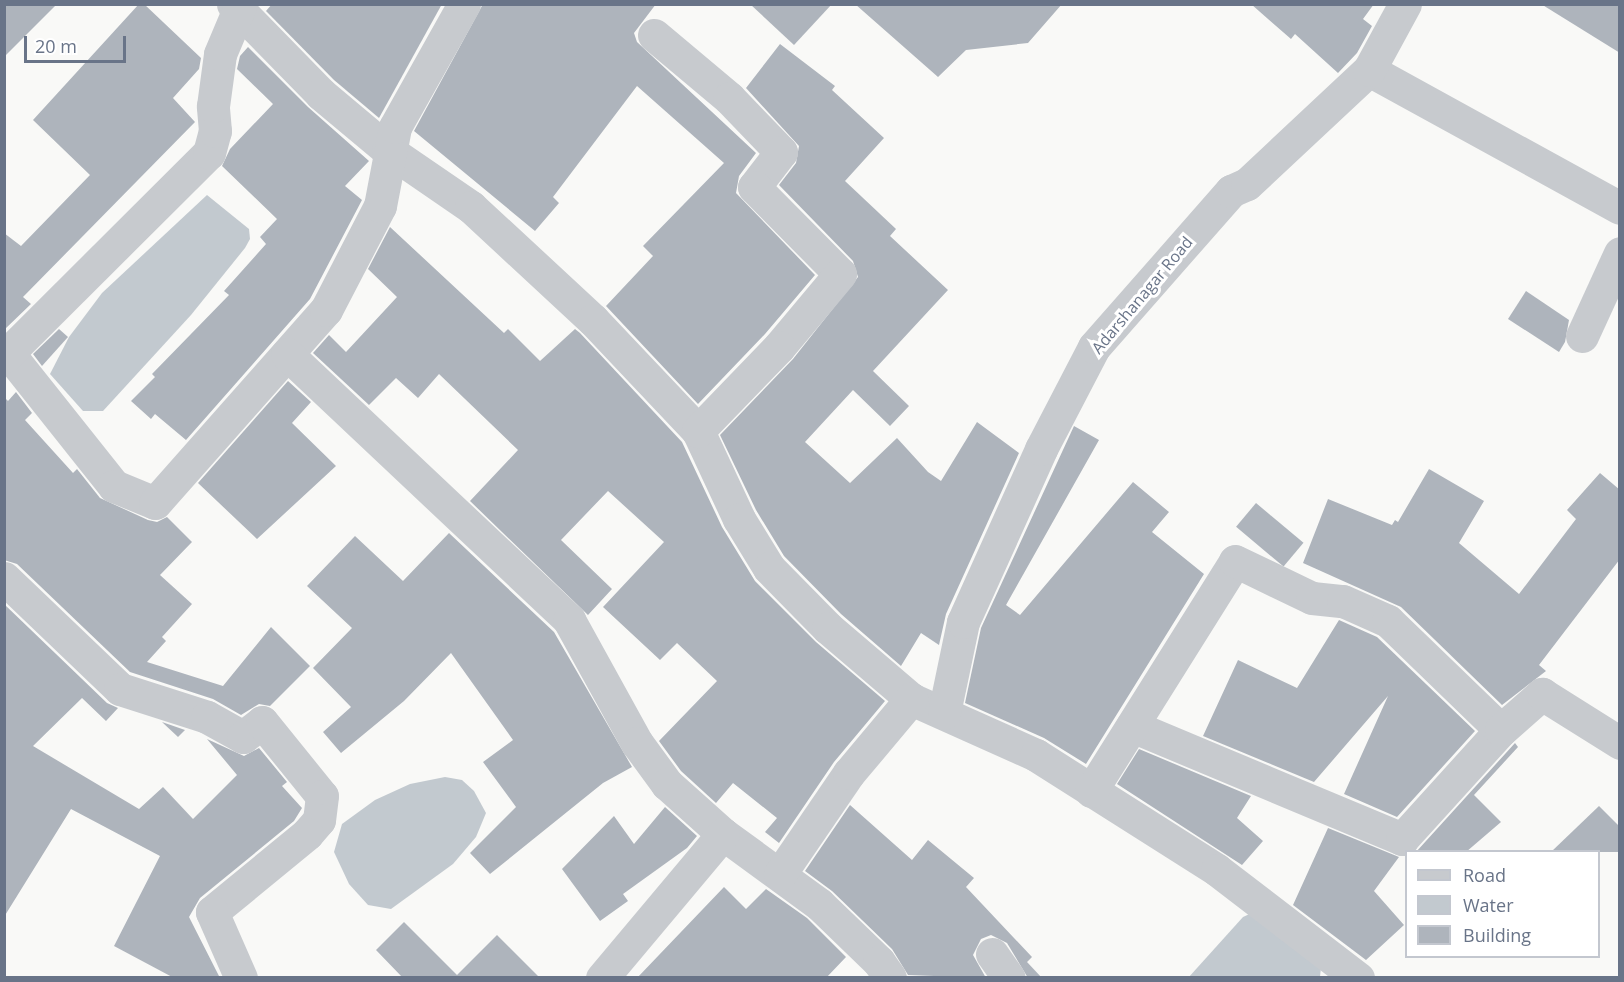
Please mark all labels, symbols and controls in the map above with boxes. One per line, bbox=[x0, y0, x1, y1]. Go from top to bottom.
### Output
scale bar bbox=[27, 24, 129, 62]
text: 20 m bbox=[35, 34, 77, 58]
street label: Adarshanagar Road bbox=[1087, 233, 1197, 357]
legend bbox=[1405, 850, 1600, 958]
text: Road bbox=[1463, 863, 1506, 887]
text: Water bbox=[1463, 893, 1514, 917]
text: Building bbox=[1463, 923, 1531, 947]

